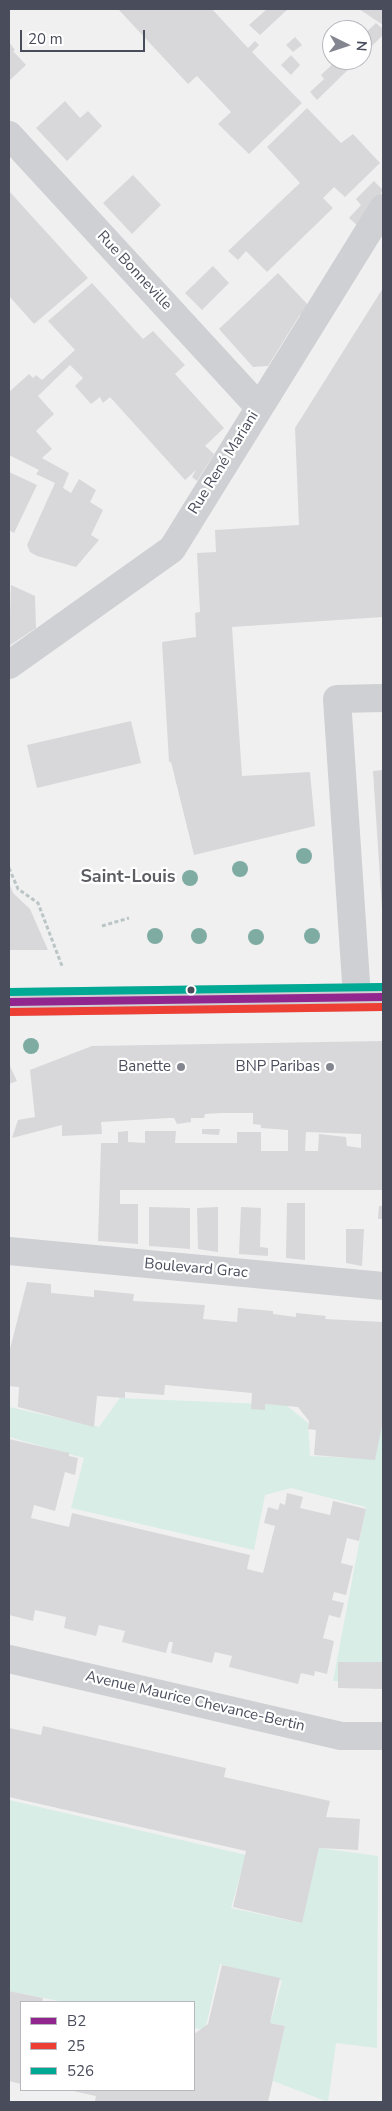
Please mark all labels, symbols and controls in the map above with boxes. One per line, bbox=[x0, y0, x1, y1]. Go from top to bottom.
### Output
scale bar bbox=[22, 20, 148, 52]
north arrow bbox=[322, 20, 372, 70]
text: 20 m bbox=[28, 29, 63, 49]
text: N bbox=[352, 40, 371, 52]
street label: Rue Bonneville bbox=[93, 228, 175, 314]
street label: Rue René Mariani bbox=[185, 408, 263, 518]
district label: Saint-Louis bbox=[80, 867, 176, 889]
unlabelled marker bbox=[186, 985, 196, 995]
place label: Banette bbox=[118, 1058, 171, 1076]
place label: BNP Paribas bbox=[236, 1058, 320, 1076]
marker: Banette bbox=[175, 1061, 187, 1073]
marker: BNP Paribas bbox=[324, 1061, 336, 1073]
street label: Boulevard Grac bbox=[144, 1256, 248, 1282]
street label: Avenue Maurice Chevance-Bertin bbox=[84, 1668, 306, 1736]
legend bbox=[20, 2001, 195, 2091]
text: B2 bbox=[67, 2011, 86, 2031]
text: 25 bbox=[67, 2036, 85, 2056]
text: 526 bbox=[67, 2061, 94, 2081]

